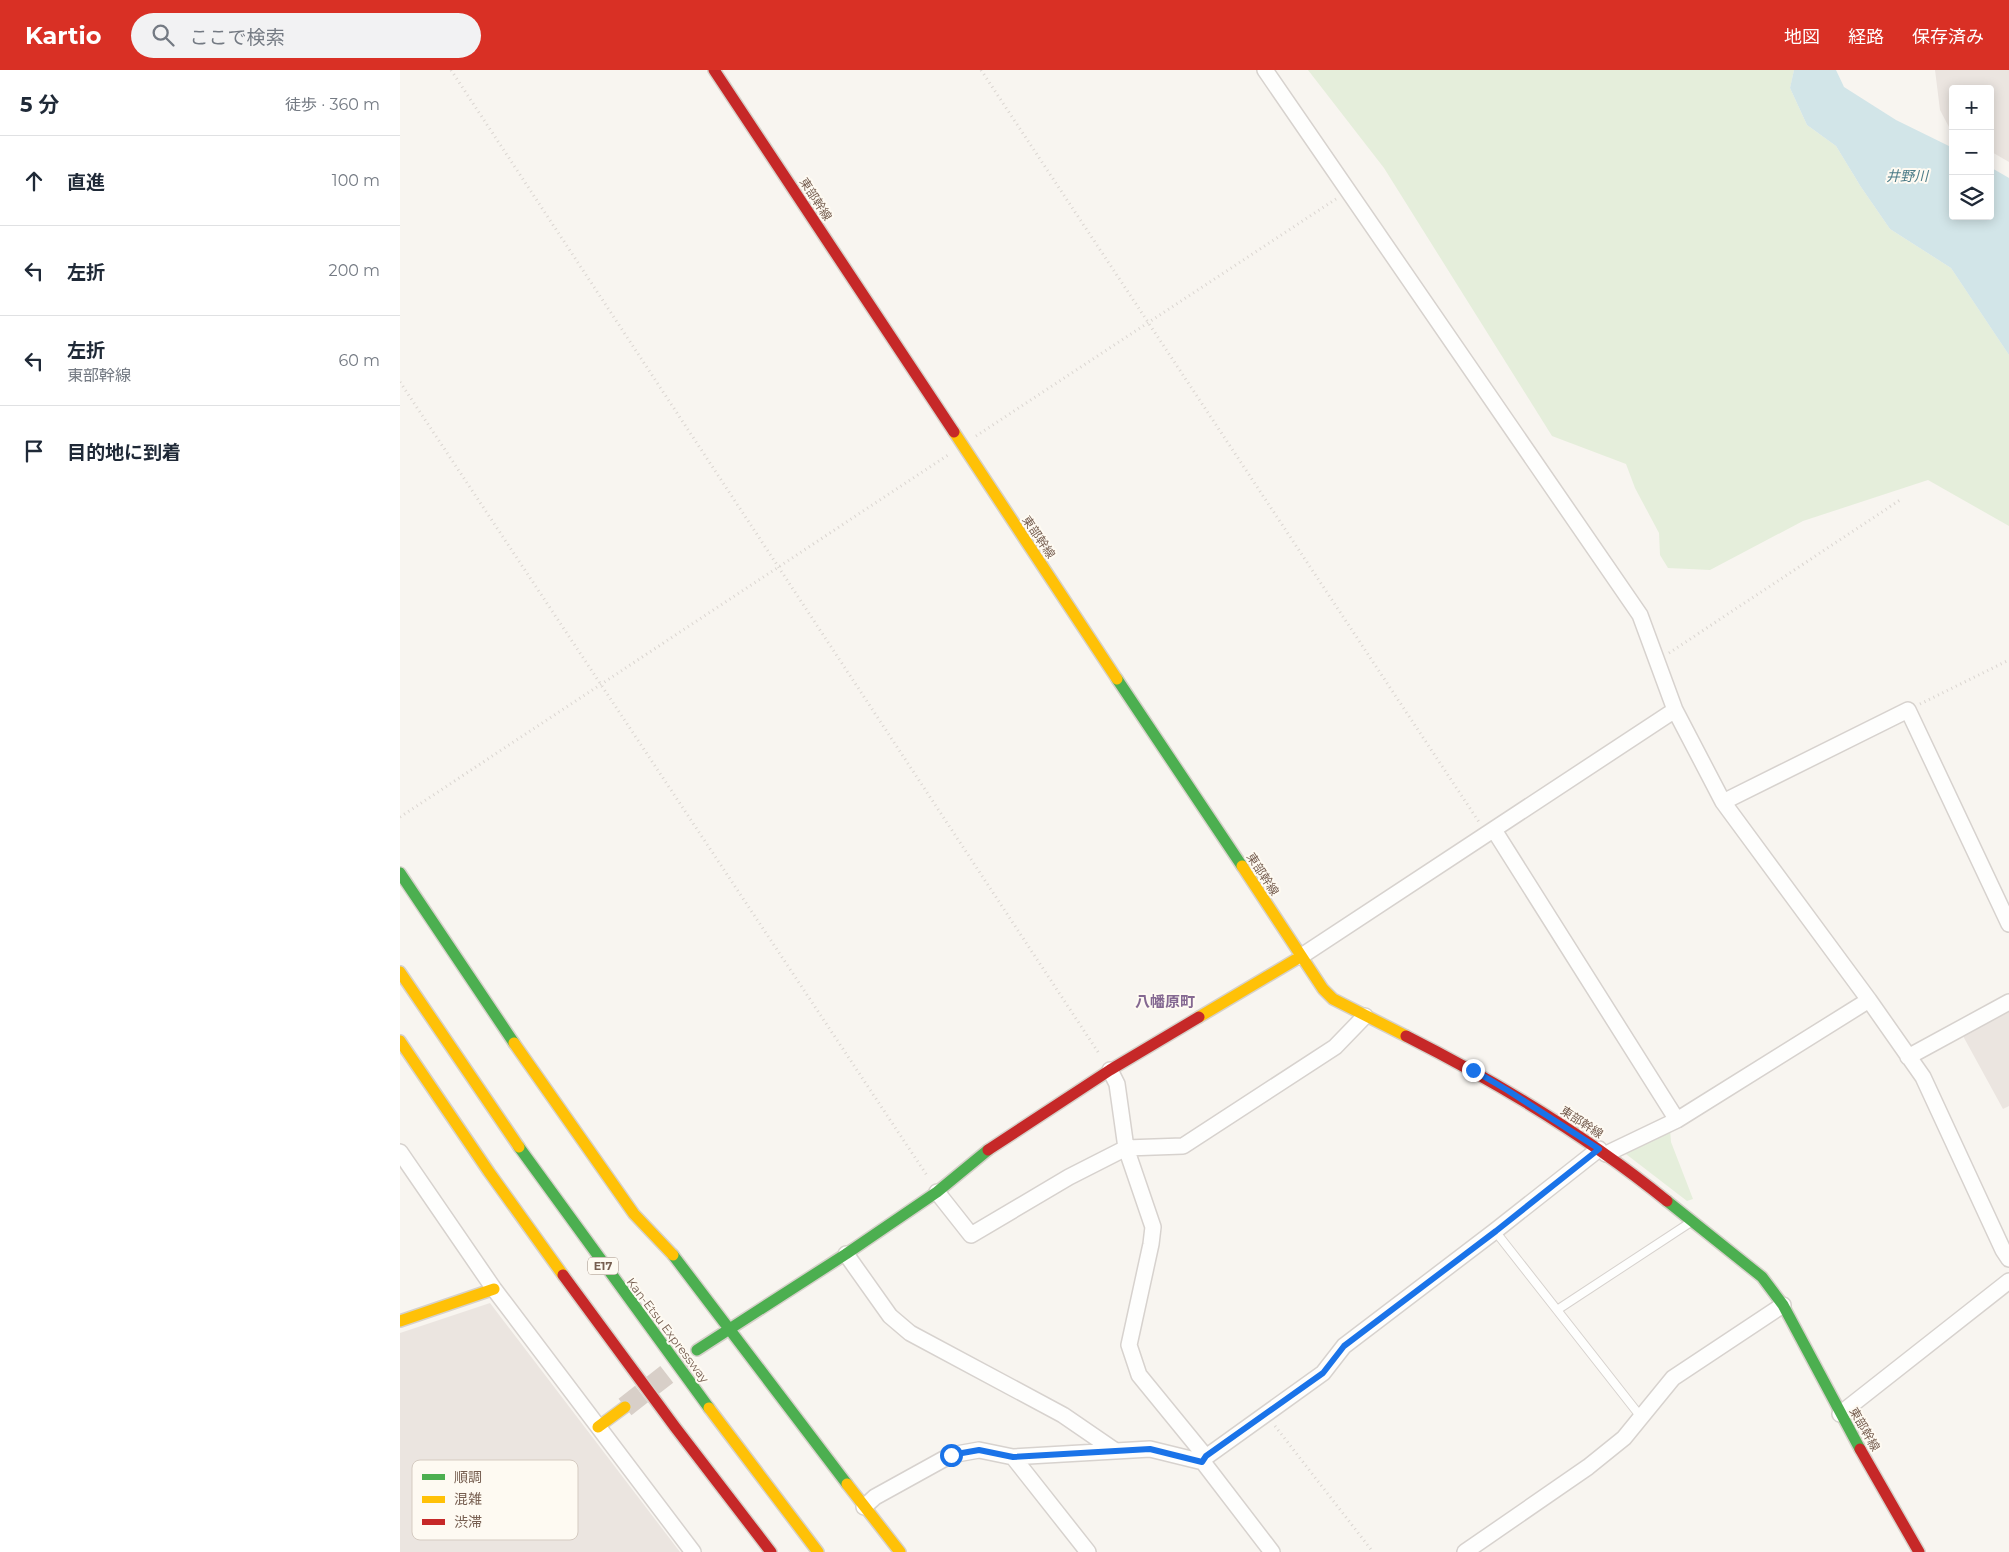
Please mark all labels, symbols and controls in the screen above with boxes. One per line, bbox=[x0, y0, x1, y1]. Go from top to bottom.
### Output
search box bbox=[131, 13, 481, 58]
text: Kartio bbox=[25, 21, 101, 50]
icon: search bbox=[149, 21, 177, 49]
text: ここで検索 bbox=[189, 26, 284, 49]
text: 地図 bbox=[1784, 26, 1820, 48]
text: 経路 bbox=[1848, 26, 1884, 48]
text: 保存済み bbox=[1912, 26, 1984, 48]
map controls bbox=[1949, 85, 1994, 220]
button: + bbox=[1949, 85, 1994, 130]
text: 5 分 bbox=[20, 92, 59, 117]
text: 徒歩 · 360 m bbox=[285, 95, 380, 114]
button: − bbox=[1949, 130, 1994, 175]
icon: ahead bbox=[20, 167, 48, 195]
water label: 井野川 bbox=[1886, 167, 1930, 185]
text: 直進 bbox=[67, 171, 105, 194]
text: 100 m bbox=[332, 171, 380, 190]
street label: 東部幹線 bbox=[797, 175, 835, 223]
button: layers bbox=[1949, 175, 1994, 220]
icon: left bbox=[20, 257, 48, 285]
text: 左折 bbox=[67, 261, 105, 284]
text: 200 m bbox=[329, 261, 380, 280]
text: 左折 bbox=[67, 339, 105, 362]
icon: left bbox=[20, 347, 48, 375]
text: 60 m bbox=[338, 351, 380, 370]
text: 東部幹線 bbox=[67, 366, 131, 385]
icon: arrive bbox=[20, 437, 48, 465]
text: 目的地に到着 bbox=[67, 441, 181, 464]
street label: 東部幹線 bbox=[1019, 513, 1059, 561]
street label: 東部幹線 bbox=[1244, 850, 1282, 898]
district label: 八幡原町 bbox=[1135, 992, 1195, 1011]
route end bbox=[1462, 1059, 1485, 1082]
street label: 東部幹線 bbox=[1558, 1103, 1606, 1141]
road number: E17 bbox=[588, 1258, 618, 1274]
street label: Kan-Etsu Expressway bbox=[624, 1275, 713, 1386]
street label: 東部幹線 bbox=[1847, 1404, 1883, 1454]
route start bbox=[940, 1444, 963, 1467]
legend bbox=[412, 1460, 578, 1540]
text: 順調 bbox=[454, 1468, 482, 1486]
text: 混雑 bbox=[454, 1490, 482, 1508]
text: 渋滞 bbox=[454, 1513, 482, 1531]

